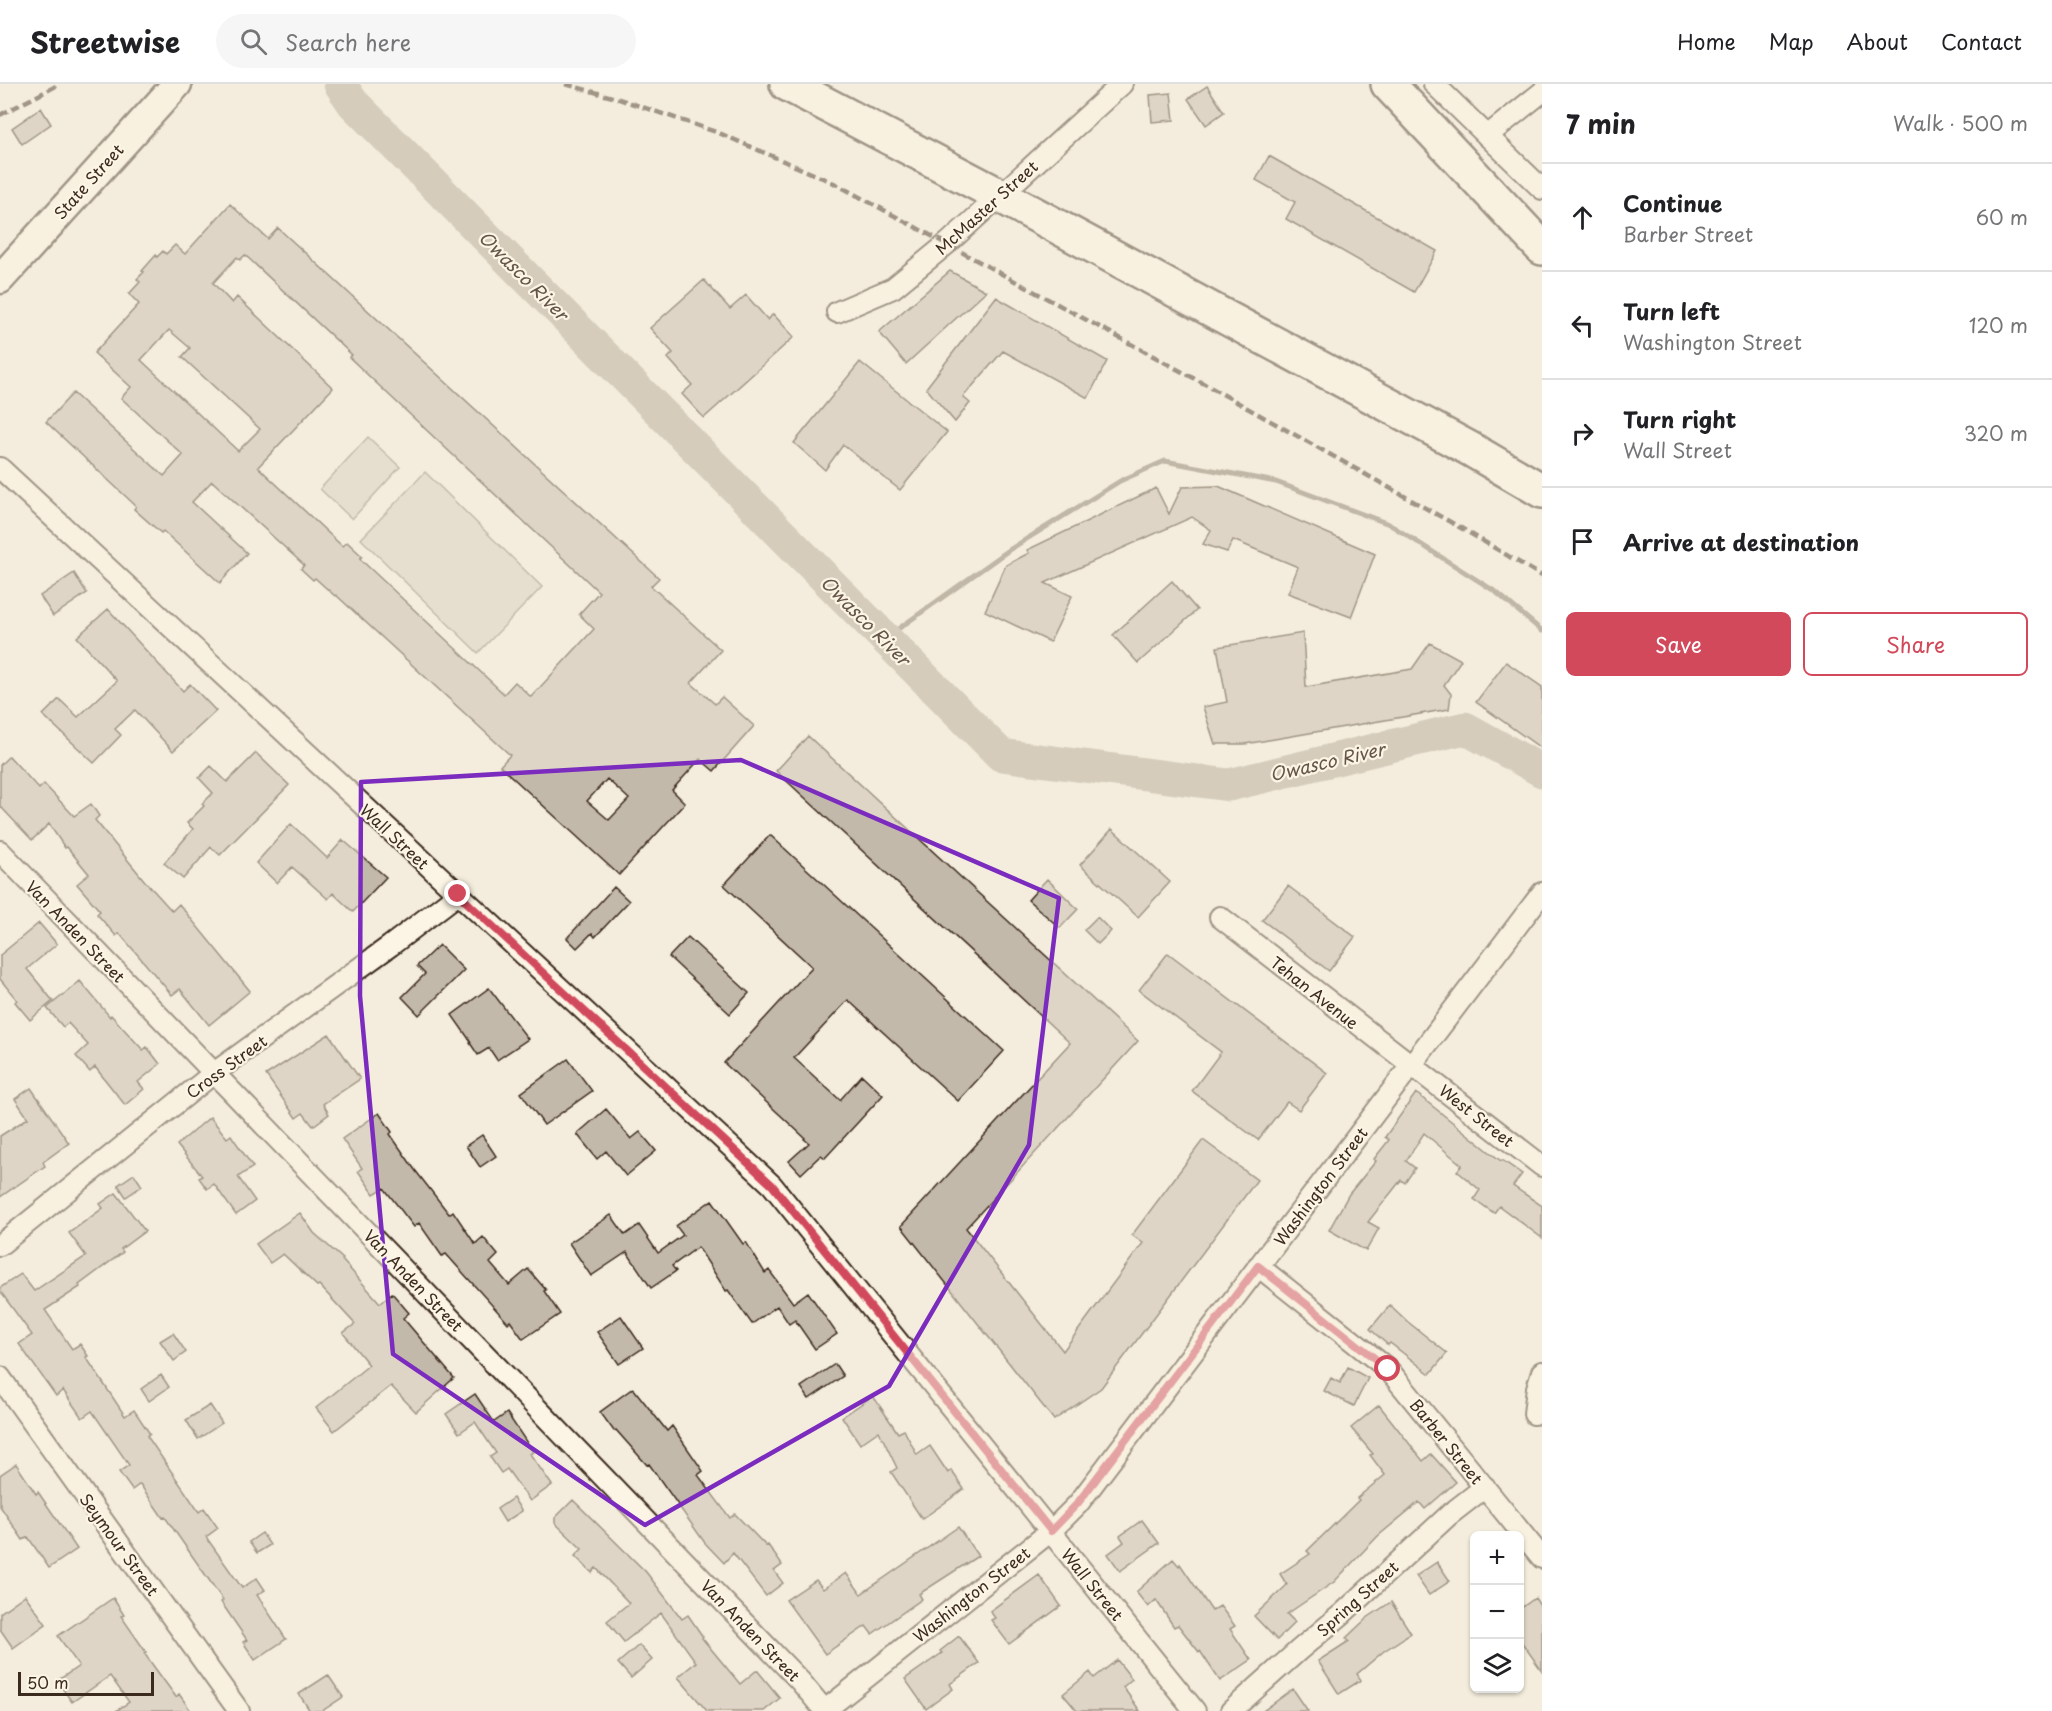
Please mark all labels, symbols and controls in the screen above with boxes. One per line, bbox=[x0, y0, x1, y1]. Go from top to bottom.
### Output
search box bbox=[216, 14, 636, 68]
text: Streetwise bbox=[30, 20, 180, 63]
icon: search bbox=[237, 25, 270, 58]
text: Search here bbox=[285, 25, 411, 58]
text: Home bbox=[1677, 25, 1736, 57]
text: Map bbox=[1769, 25, 1814, 57]
text: About bbox=[1847, 25, 1908, 57]
text: Contact bbox=[1941, 25, 2022, 57]
text: 7 min bbox=[1566, 104, 1636, 143]
text: Walk · 500 m bbox=[1893, 108, 2028, 138]
street label: State Street bbox=[48, 138, 129, 224]
street label: McMaster Street bbox=[929, 154, 1043, 260]
text: Continue bbox=[1623, 186, 1722, 219]
icon: ahead bbox=[1566, 201, 1599, 234]
text: 60 m bbox=[1976, 202, 2028, 232]
text: Barber Street bbox=[1623, 219, 1753, 249]
water label: Owasco River bbox=[473, 224, 577, 328]
text: Turn left bbox=[1623, 294, 1720, 327]
icon: left bbox=[1566, 309, 1599, 342]
text: 120 m bbox=[1969, 310, 2028, 340]
text: Washington Street bbox=[1623, 327, 1802, 357]
text: Turn right bbox=[1623, 402, 1736, 435]
icon: right bbox=[1566, 417, 1599, 450]
text: 320 m bbox=[1964, 418, 2028, 448]
text: Wall Street bbox=[1623, 435, 1732, 465]
icon: arrive bbox=[1566, 525, 1599, 558]
text: Arrive at destination bbox=[1623, 525, 1859, 558]
water label: Owasco River bbox=[815, 569, 919, 673]
button: Save bbox=[1566, 612, 1791, 676]
button: Share bbox=[1803, 612, 2028, 676]
water label: Owasco River bbox=[1267, 734, 1390, 787]
street label: Wall Street bbox=[355, 798, 435, 875]
street label: Van Anden Street bbox=[21, 874, 131, 988]
route end bbox=[444, 880, 470, 906]
street label: Tehan Avenue bbox=[1266, 950, 1364, 1034]
street label: Cross Street bbox=[181, 1028, 272, 1104]
street label: West Street bbox=[1434, 1078, 1520, 1152]
street label: Washington Street bbox=[1267, 1121, 1373, 1250]
street label: Van Anden Street bbox=[359, 1223, 469, 1337]
route start bbox=[1374, 1355, 1400, 1381]
street label: Barber Street bbox=[1405, 1393, 1489, 1489]
street label: Seymour Street bbox=[75, 1488, 165, 1600]
map controls bbox=[1470, 1531, 1524, 1693]
button: + bbox=[1470, 1531, 1524, 1585]
street label: Washington Street bbox=[907, 1540, 1035, 1648]
street label: Wall Street bbox=[1056, 1543, 1130, 1626]
street label: Spring Street bbox=[1311, 1554, 1404, 1641]
street label: Van Anden Street bbox=[696, 1573, 806, 1687]
button: − bbox=[1470, 1585, 1524, 1639]
button: layers bbox=[1470, 1639, 1524, 1693]
scale bar bbox=[18, 1669, 154, 1696]
text: 50 m bbox=[27, 1670, 68, 1694]

